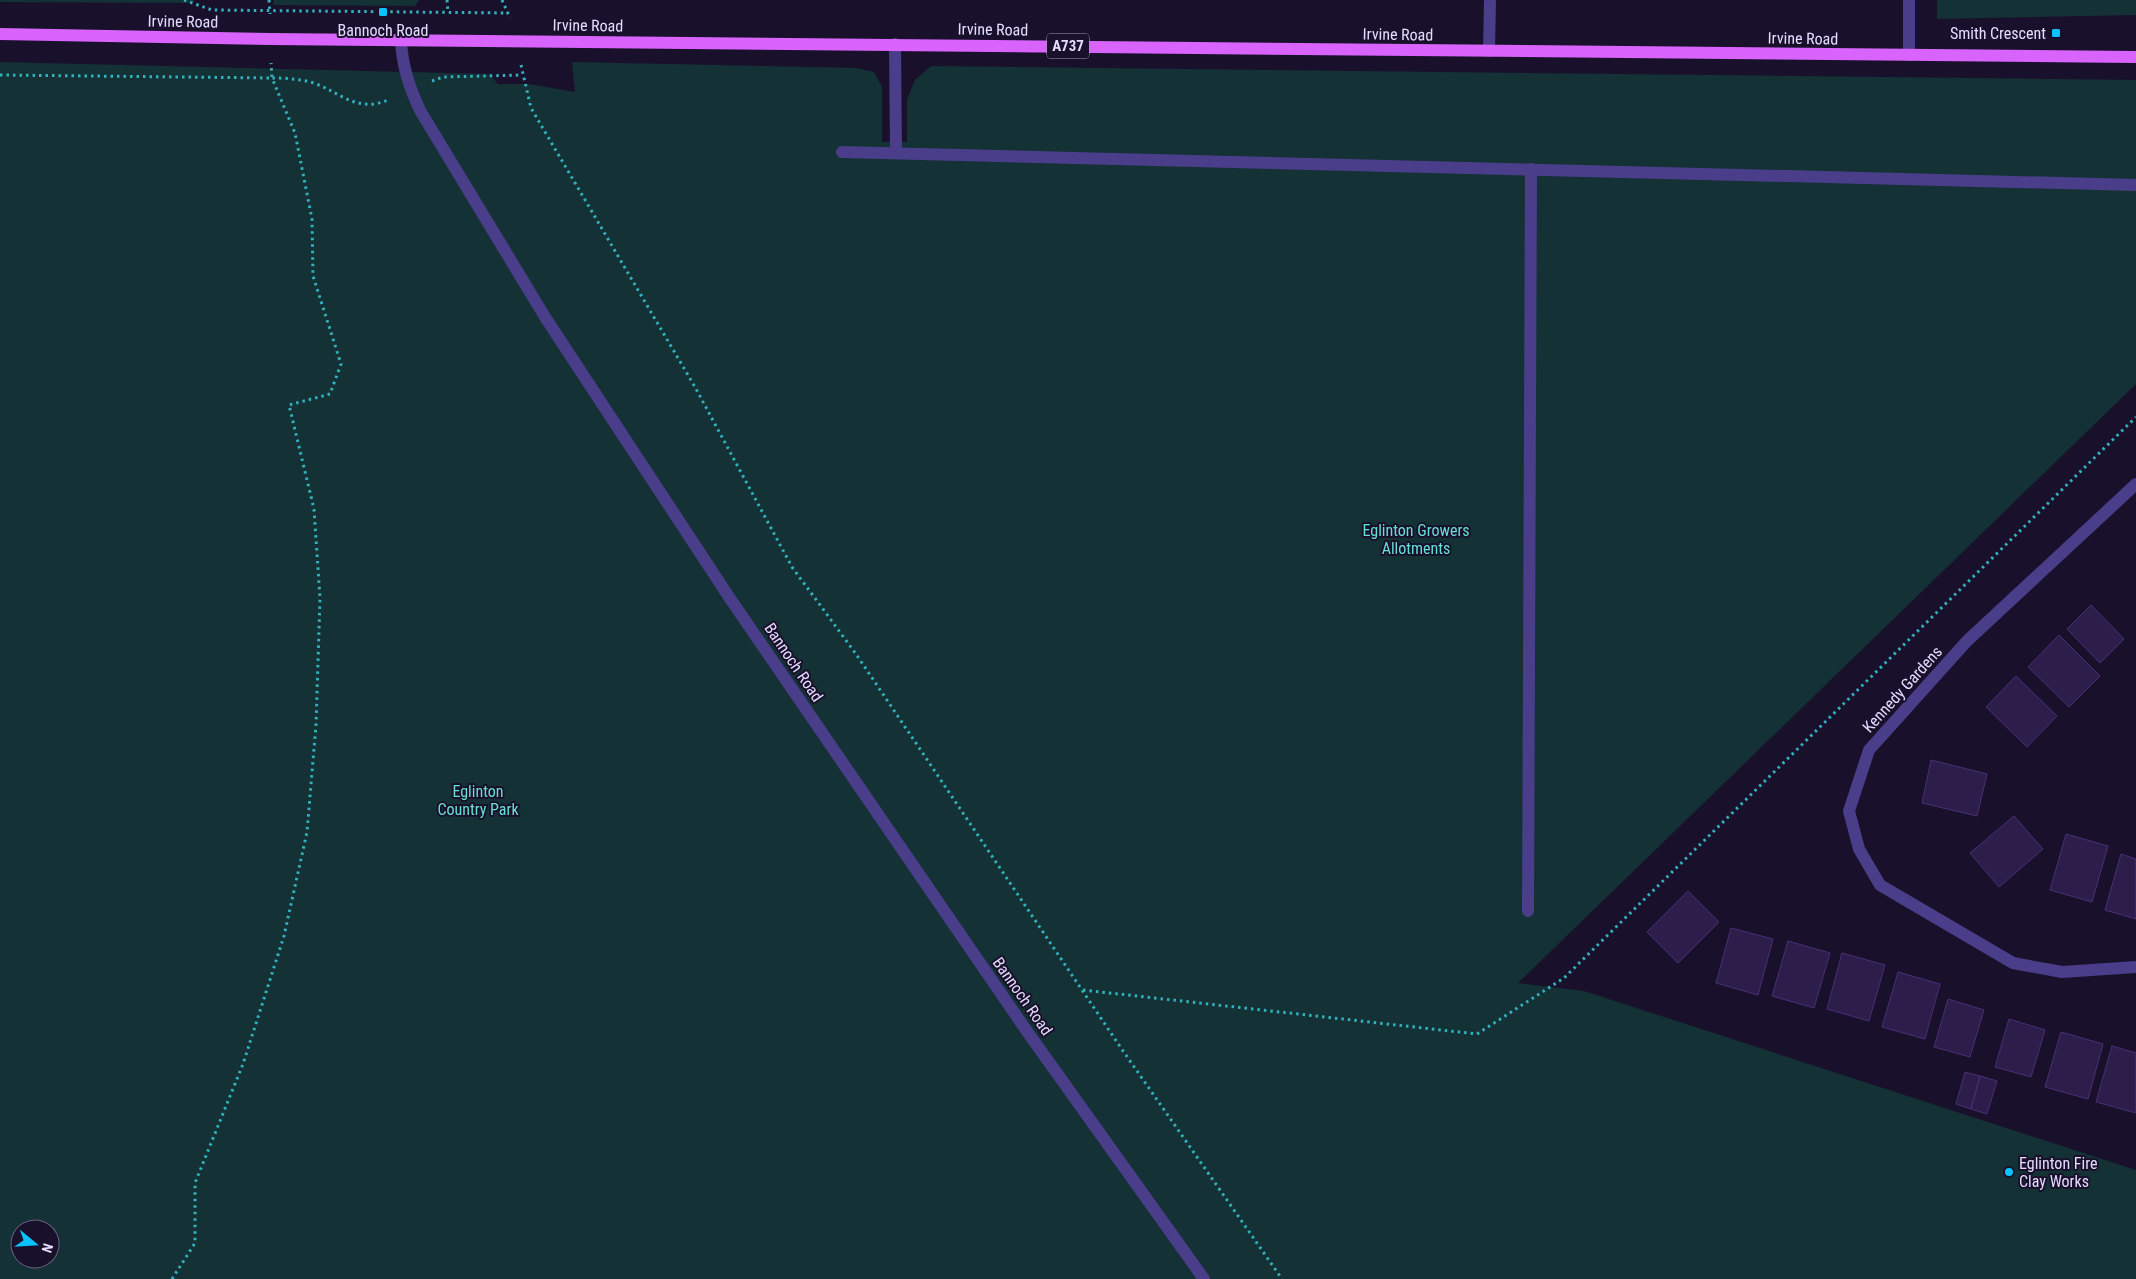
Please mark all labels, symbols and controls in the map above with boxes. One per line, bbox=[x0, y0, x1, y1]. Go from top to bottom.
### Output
marker: Bannoch Road bbox=[377, 6, 389, 18]
street label: Irvine Road bbox=[148, 11, 218, 32]
street label: Irvine Road bbox=[553, 15, 623, 36]
street label: Irvine Road bbox=[958, 19, 1028, 40]
place label: Bannoch Road bbox=[338, 21, 428, 40]
street label: Irvine Road bbox=[1363, 24, 1433, 45]
place label: Smith Crescent bbox=[1950, 24, 2046, 43]
marker: Smith Crescent bbox=[2050, 27, 2062, 39]
street label: Irvine Road bbox=[1768, 28, 1838, 49]
road number: A737 bbox=[1047, 34, 1089, 58]
park label: Eglinton Growers Allotments bbox=[1362, 521, 1470, 558]
street label: Bannoch Road bbox=[760, 619, 827, 705]
street label: Kennedy Gardens bbox=[1859, 642, 1946, 736]
park label: Eglinton Country Park bbox=[437, 782, 519, 819]
street label: Bannoch Road bbox=[989, 954, 1056, 1039]
place label: Eglinton Fire Clay Works bbox=[2019, 1154, 2097, 1191]
marker: Eglinton Fire Clay Works bbox=[2003, 1166, 2015, 1178]
north arrow bbox=[10, 1219, 60, 1269]
text: N bbox=[38, 1241, 56, 1255]

